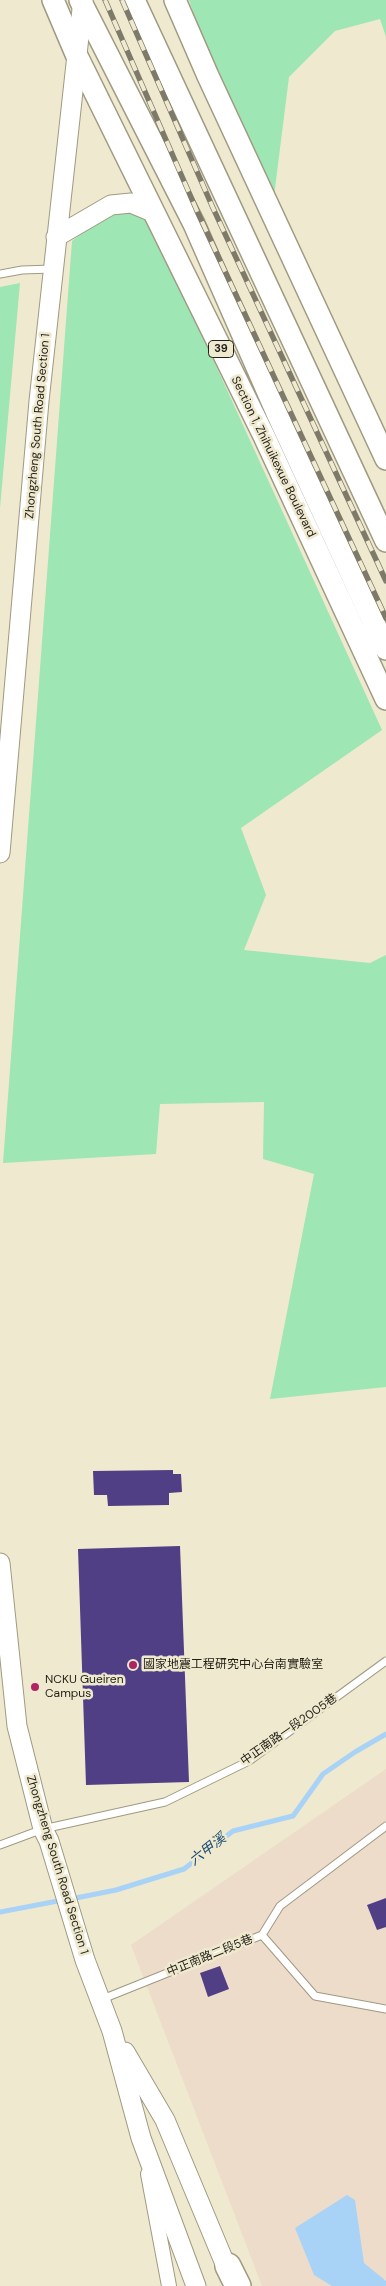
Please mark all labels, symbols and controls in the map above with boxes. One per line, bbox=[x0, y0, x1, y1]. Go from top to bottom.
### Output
street label: Zhongzheng South Road Section 1 bbox=[23, 333, 53, 519]
road number: 39 bbox=[208, 340, 234, 358]
street label: Section 1, Zhihuikexue Boulevard bbox=[228, 374, 318, 540]
place label: 國家地震工程研究中心台南實驗室 bbox=[143, 1658, 323, 1672]
marker: 國家地震工程研究中心台南實驗室 bbox=[127, 1659, 139, 1671]
place label: NCKU Gueiren Campus bbox=[45, 1673, 124, 1701]
marker: NCKU Gueiren Campus bbox=[29, 1681, 41, 1693]
street label: 中正南路一段2005巷 bbox=[238, 1691, 340, 1769]
street label: Zhongzheng South Road Section 1 bbox=[23, 1774, 91, 1956]
water label: 六甲溪 bbox=[186, 1830, 230, 1870]
street label: 中正南路二段5巷 bbox=[165, 1932, 255, 1980]

